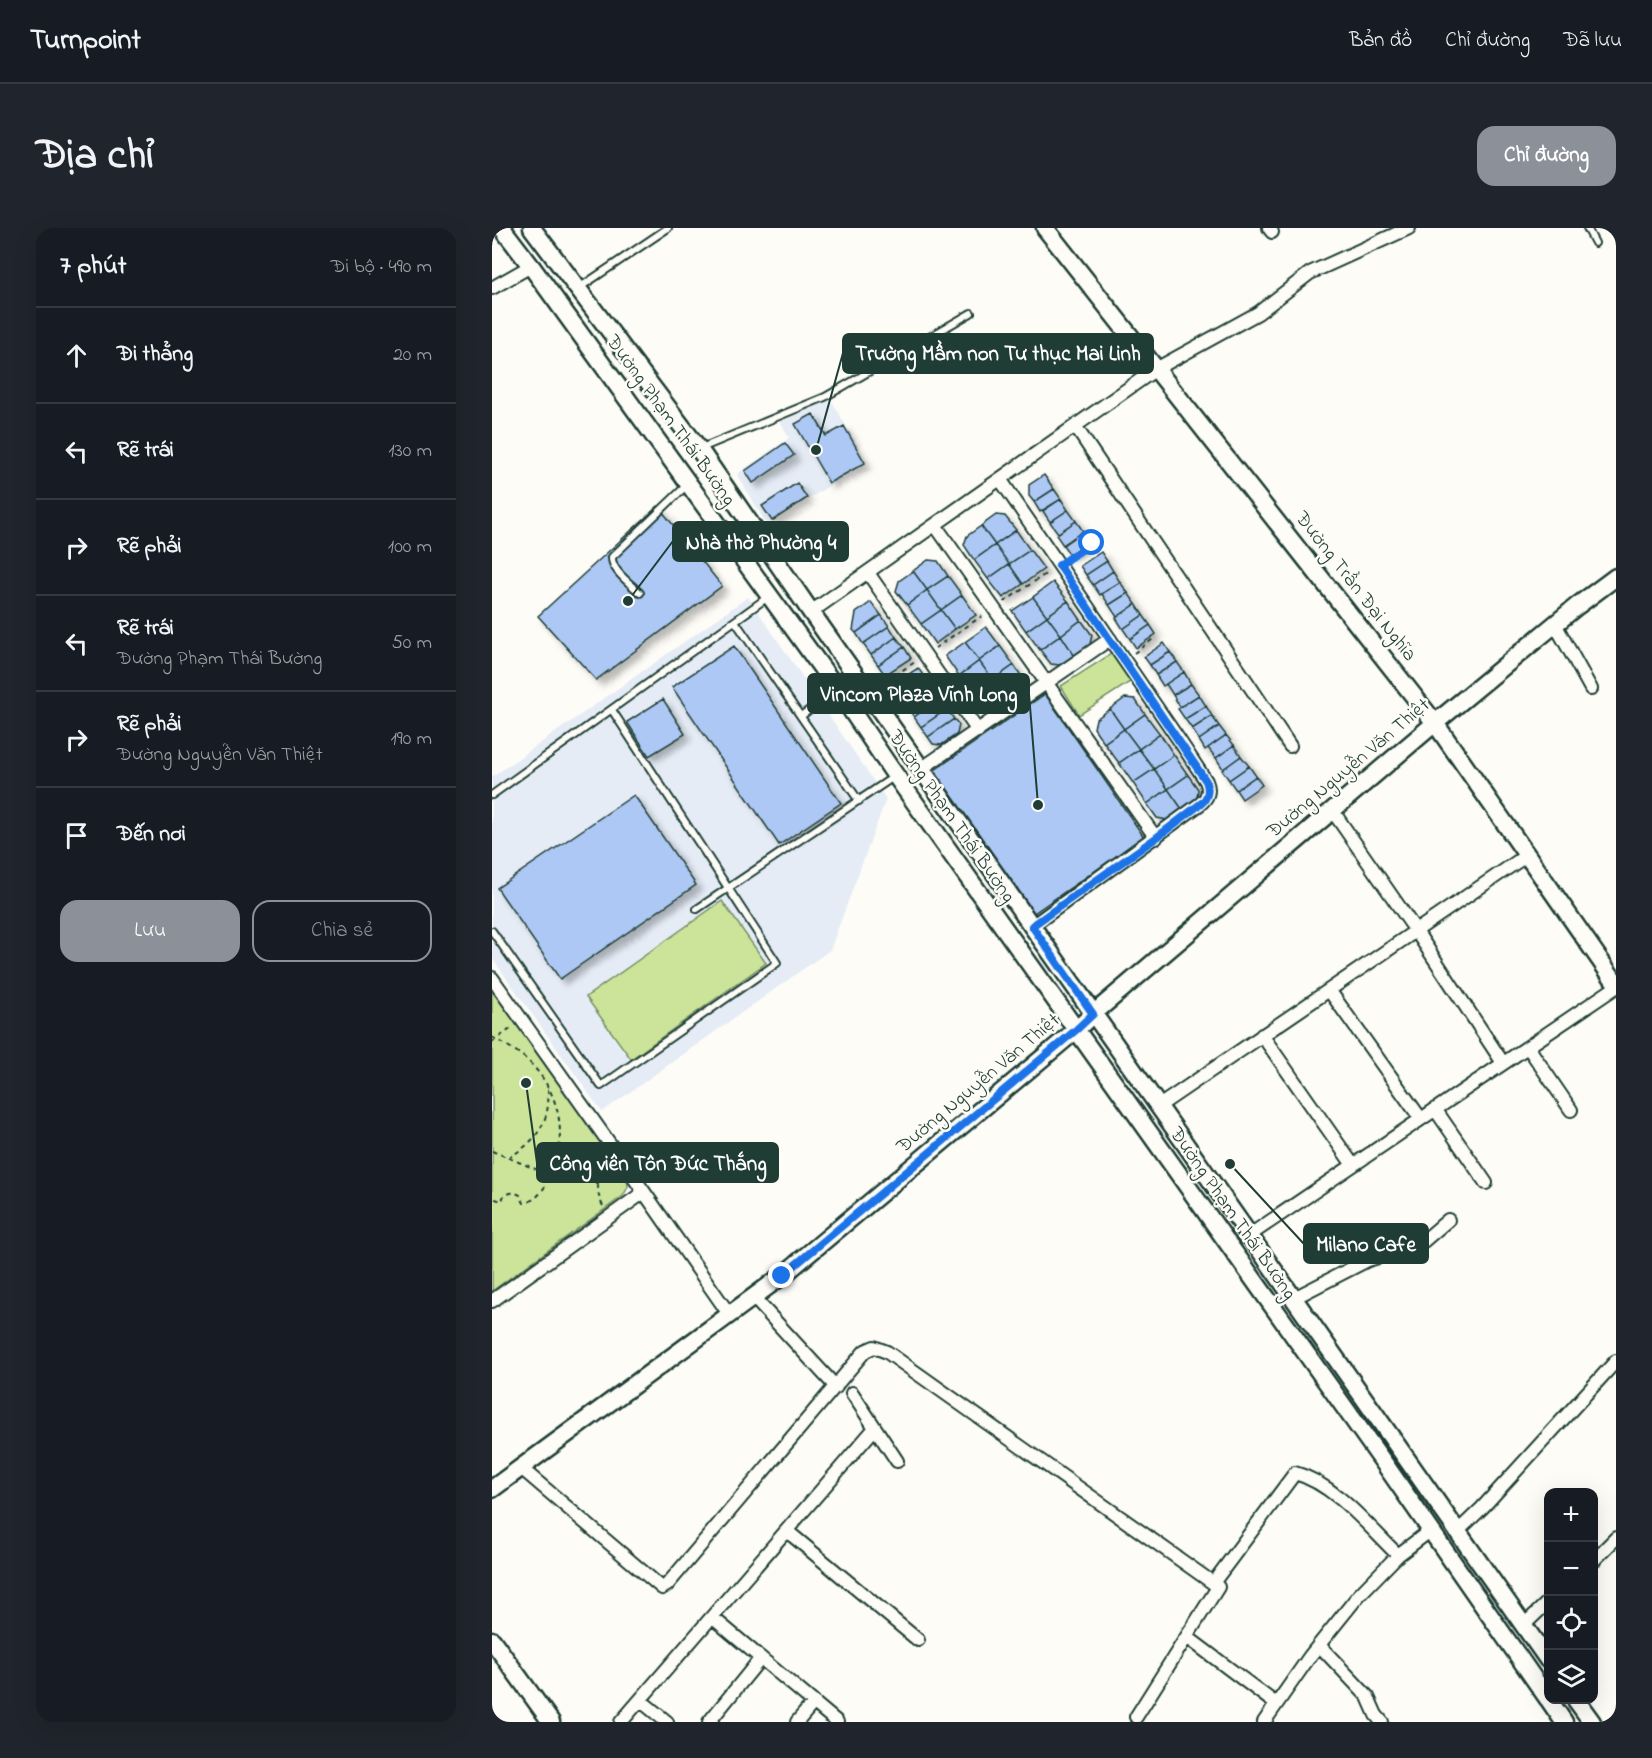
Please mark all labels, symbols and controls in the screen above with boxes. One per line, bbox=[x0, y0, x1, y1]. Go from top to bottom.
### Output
text: Turnpoint bbox=[30, 21, 141, 62]
text: Bản đồ bbox=[1349, 26, 1412, 56]
text: Chỉ đường bbox=[1445, 26, 1530, 56]
text: Đã lưu bbox=[1563, 26, 1622, 56]
text: Địa chỉ bbox=[36, 126, 154, 187]
button: Chỉ đường bbox=[1477, 126, 1616, 186]
text: 7 phút bbox=[60, 248, 126, 286]
text: Đi bộ · 490 m bbox=[331, 253, 432, 282]
street label: Đường Phạm Thái Bường bbox=[597, 329, 742, 513]
callout: Trường Mầm non Tư thục Mai Linh bbox=[843, 334, 1153, 373]
icon: ahead bbox=[60, 339, 93, 372]
text: Đi thẳng bbox=[117, 339, 193, 371]
text: Trường Mầm non Tư thục Mai Linh bbox=[855, 340, 1141, 372]
text: 20 m bbox=[393, 341, 432, 370]
icon: left bbox=[60, 435, 93, 468]
text: Rẽ trái bbox=[117, 435, 174, 467]
text: 130 m bbox=[388, 437, 432, 466]
street label: Đường Trần Đại Nghĩa bbox=[1286, 505, 1423, 669]
callout: Nhà thờ Phường 4 bbox=[673, 522, 848, 561]
text: Nhà thờ Phường 4 bbox=[686, 529, 837, 561]
route start bbox=[1078, 529, 1104, 555]
icon: right bbox=[60, 531, 93, 564]
text: Rẽ phải bbox=[117, 531, 181, 563]
text: 100 m bbox=[388, 533, 432, 562]
text: Rẽ trái bbox=[117, 613, 174, 645]
icon: left bbox=[60, 627, 93, 660]
text: 50 m bbox=[391, 629, 432, 658]
text: Đường Phạm Thái Bường bbox=[117, 645, 322, 674]
callout: Vincom Plaza Vĩnh Long bbox=[808, 674, 1029, 713]
text: Vincom Plaza Vĩnh Long bbox=[820, 681, 1017, 713]
street label: Đường Nguyễn Văn Thiệt bbox=[1260, 692, 1438, 848]
text: Rẽ phải bbox=[117, 709, 181, 741]
icon: right bbox=[60, 723, 93, 756]
street label: Đường Phạm Thái Bường bbox=[879, 724, 1022, 910]
text: 190 m bbox=[390, 725, 432, 754]
text: Đường Nguyễn Văn Thiệt bbox=[117, 741, 323, 770]
icon: arrive bbox=[60, 819, 93, 852]
text: Đến nơi bbox=[117, 819, 186, 851]
button: Lưu bbox=[60, 900, 240, 962]
button: Chia sẻ bbox=[252, 900, 432, 962]
street label: Đường Nguyễn Văn Thiệt bbox=[890, 1007, 1068, 1163]
street label: Đường Phạm Thái Bường bbox=[1160, 1121, 1303, 1307]
callout: Công viên Tôn Đức Thắng bbox=[537, 1143, 778, 1182]
text: Công viên Tôn Đức Thắng bbox=[549, 1150, 767, 1182]
callout: Milano Cafe bbox=[1304, 1224, 1428, 1263]
text: Milano Cafe bbox=[1316, 1231, 1417, 1261]
route end bbox=[768, 1262, 794, 1288]
map controls bbox=[1544, 1488, 1598, 1704]
button: + bbox=[1544, 1488, 1598, 1542]
button: − bbox=[1544, 1542, 1598, 1596]
button: locate bbox=[1544, 1596, 1598, 1650]
button: layers bbox=[1544, 1650, 1598, 1704]

